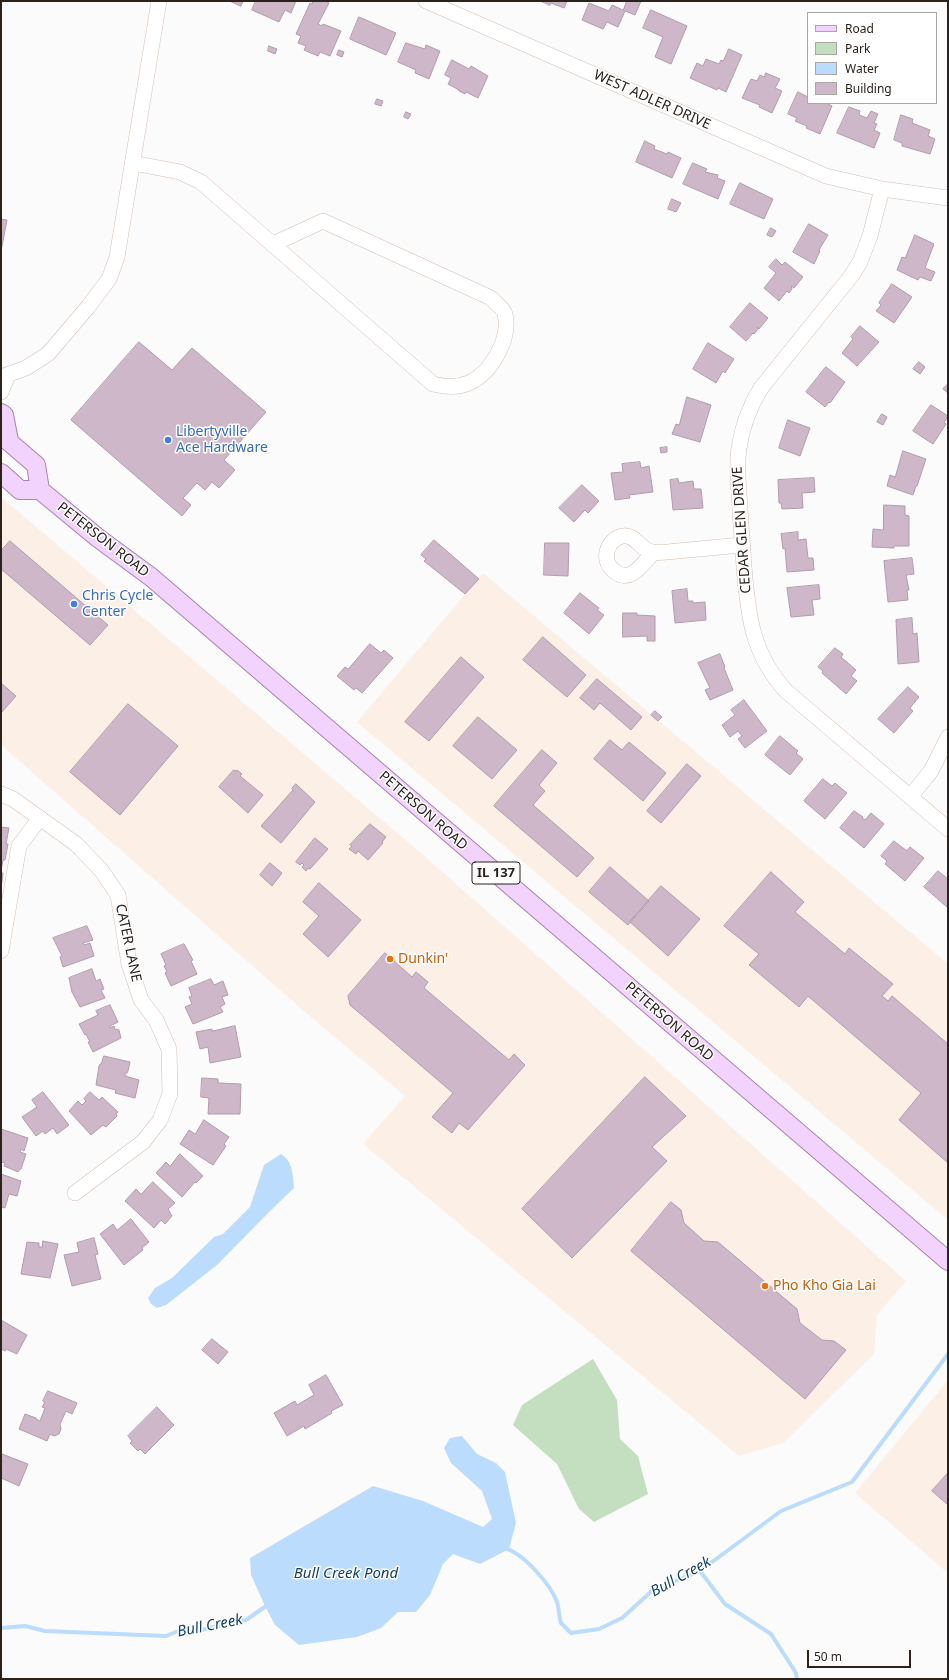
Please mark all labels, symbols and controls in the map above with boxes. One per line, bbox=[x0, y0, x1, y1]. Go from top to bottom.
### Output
legend bbox=[807, 12, 937, 104]
text: Road bbox=[845, 20, 874, 37]
text: Park bbox=[845, 40, 870, 57]
text: Water bbox=[845, 60, 879, 77]
street label: WEST ADLER DRIVE bbox=[591, 67, 713, 133]
text: Building bbox=[845, 80, 892, 97]
place label: Libertyville Ace Hardware bbox=[176, 424, 268, 456]
marker: Libertyville Ace Hardware bbox=[163, 435, 173, 445]
street label: CEDAR GLEN DRIVE bbox=[729, 466, 755, 594]
street label: PETERSON ROAD bbox=[54, 499, 152, 581]
place label: Chris Cycle Center bbox=[82, 588, 153, 620]
marker: Chris Cycle Center bbox=[69, 599, 79, 609]
street label: PETERSON ROAD bbox=[375, 768, 471, 854]
road number: IL 137 bbox=[472, 862, 520, 884]
street label: CATER LANE bbox=[112, 902, 144, 984]
place label: Dunkin' bbox=[398, 951, 448, 967]
marker: Dunkin' bbox=[385, 954, 395, 964]
street label: PETERSON ROAD bbox=[621, 979, 717, 1065]
place label: Pho Kho Gia Lai bbox=[773, 1278, 876, 1294]
marker: Pho Kho Gia Lai bbox=[760, 1281, 770, 1291]
water label: Bull Creek bbox=[648, 1553, 714, 1601]
water label: Bull Creek Pond bbox=[294, 1565, 398, 1583]
water label: Bull Creek bbox=[176, 1611, 244, 1641]
scale bar bbox=[809, 1642, 913, 1668]
text: 50 m bbox=[814, 1648, 842, 1665]

